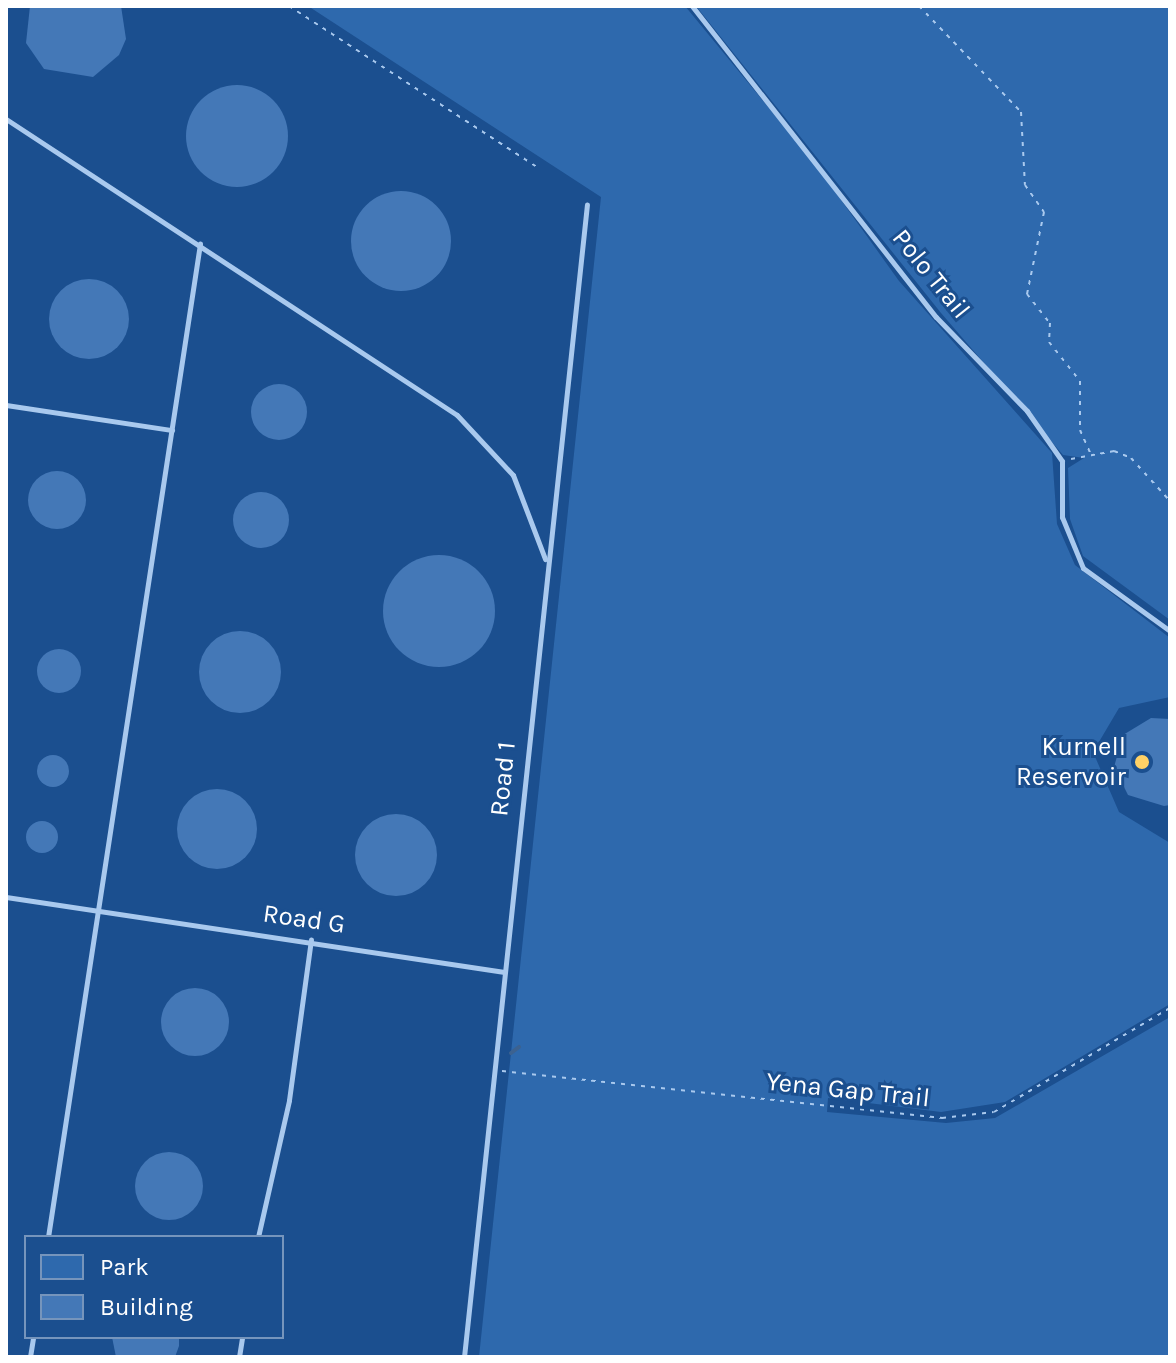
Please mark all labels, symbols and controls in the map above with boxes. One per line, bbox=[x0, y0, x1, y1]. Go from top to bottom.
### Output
street label: Polo Trail bbox=[885, 223, 977, 325]
place label: Kurnell Reservoir bbox=[1016, 731, 1126, 792]
street label: Road 1 bbox=[484, 740, 522, 818]
marker: Kurnell Reservoir bbox=[1133, 753, 1151, 771]
street label: Road G bbox=[261, 898, 347, 940]
street label: Yena Gap Trail bbox=[765, 1066, 931, 1114]
legend bbox=[24, 1235, 284, 1339]
text: Park bbox=[100, 1253, 149, 1281]
text: Building bbox=[100, 1293, 193, 1321]

